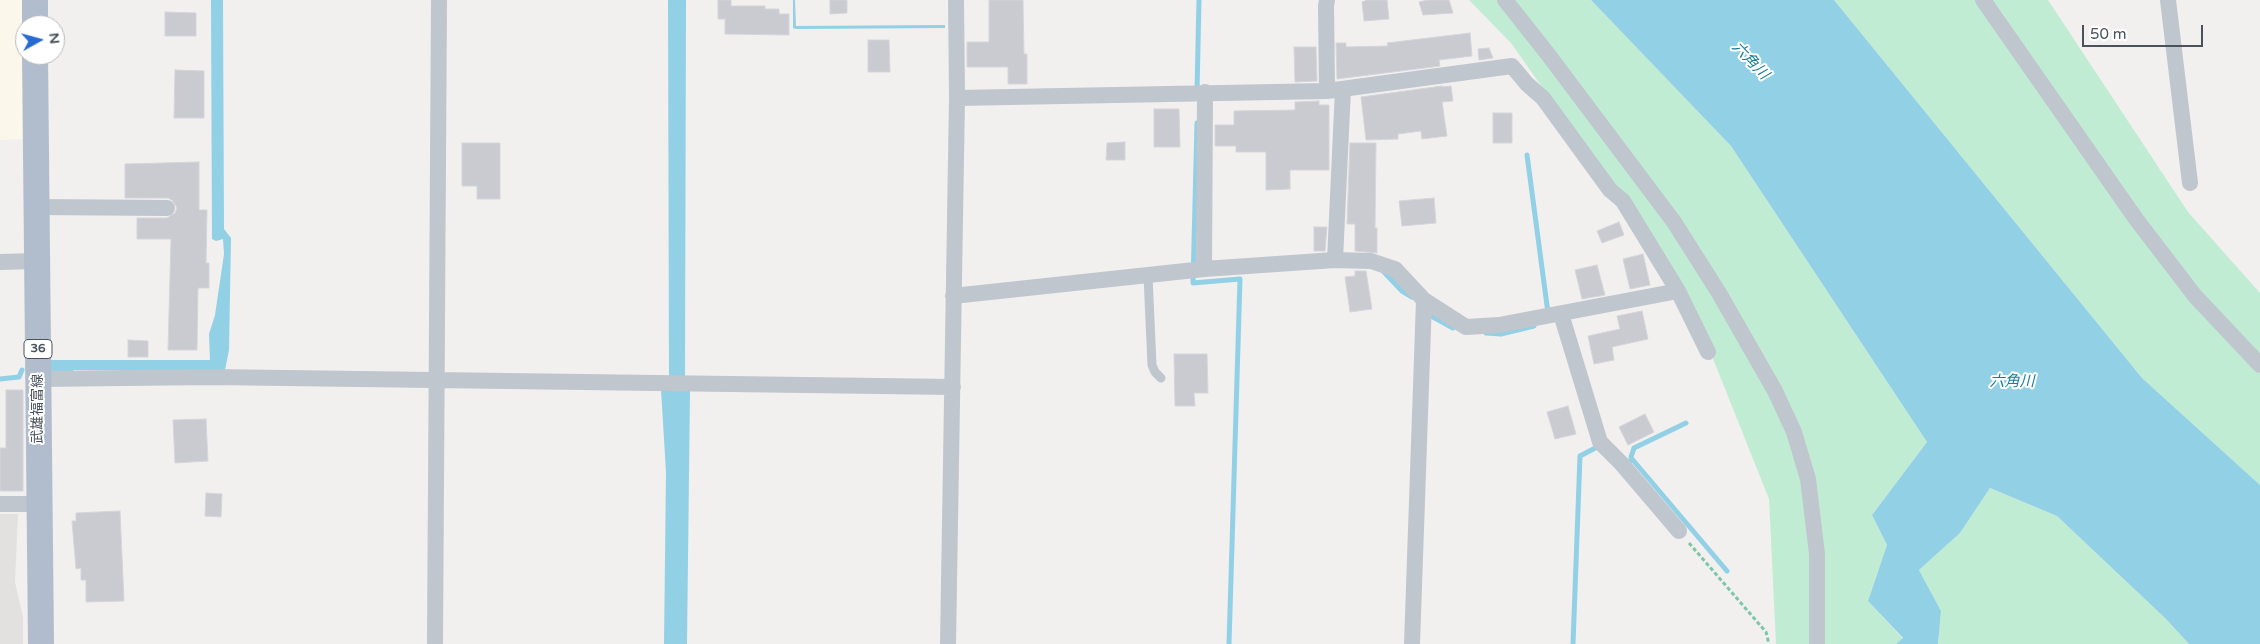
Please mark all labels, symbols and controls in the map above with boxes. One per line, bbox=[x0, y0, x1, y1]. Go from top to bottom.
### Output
north arrow bbox=[15, 15, 65, 65]
scale bar bbox=[2085, 15, 2206, 47]
text: 50 m bbox=[2090, 25, 2127, 43]
text: N bbox=[45, 32, 64, 45]
water label: 六角川 bbox=[1728, 39, 1772, 83]
road number: 36 bbox=[24, 339, 52, 358]
water label: 六角川 bbox=[1990, 373, 2034, 391]
street label: 武雄福富線 bbox=[30, 374, 46, 444]

